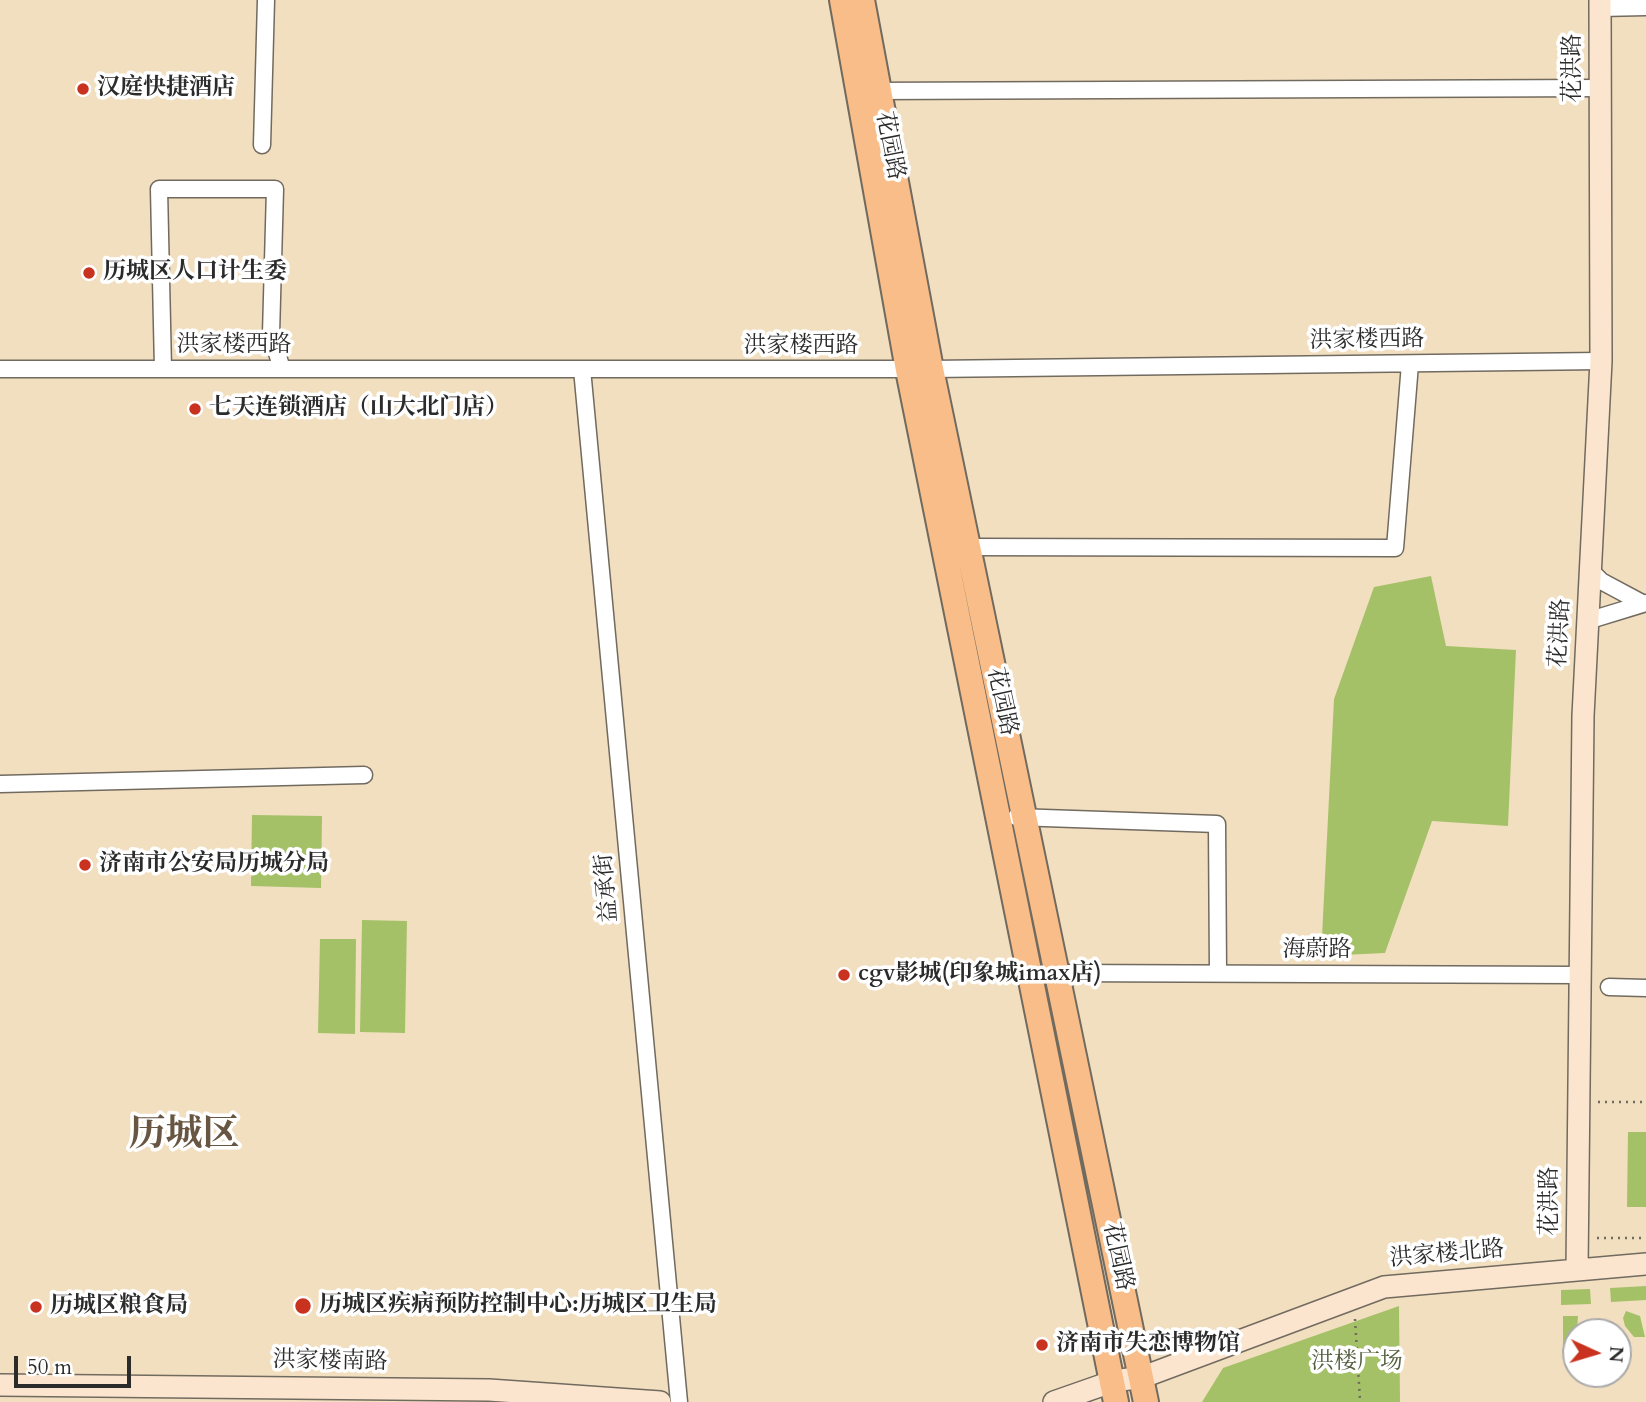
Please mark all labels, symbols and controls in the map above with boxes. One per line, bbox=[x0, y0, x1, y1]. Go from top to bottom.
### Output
street label: 花洪路 bbox=[1560, 34, 1588, 102]
place label: 汉庭快捷酒店 bbox=[97, 75, 235, 103]
marker: 汉庭快捷酒店 bbox=[75, 81, 91, 97]
street label: 花园路 bbox=[869, 110, 909, 182]
place label: 历城区人口计生委 bbox=[103, 259, 287, 287]
marker: 历城区人口计生委 bbox=[81, 265, 97, 281]
street label: 洪家楼西路 bbox=[1309, 326, 1425, 356]
street label: 洪家楼西路 bbox=[177, 332, 291, 360]
street label: 洪家楼西路 bbox=[744, 333, 858, 361]
place label: 七天连锁酒店（山大北门店） bbox=[209, 395, 508, 423]
marker: 七天连锁酒店（山大北门店） bbox=[187, 401, 203, 417]
street label: 花洪路 bbox=[1545, 598, 1577, 668]
street label: 花园路 bbox=[980, 665, 1022, 739]
place label: 济南市公安局历城分局 bbox=[99, 851, 329, 879]
street label: 益承街 bbox=[591, 852, 625, 924]
marker: 济南市公安局历城分局 bbox=[77, 857, 93, 873]
street label: 海蔚路 bbox=[1283, 937, 1351, 965]
place label: cgv影城(印象城imax店) bbox=[858, 961, 1102, 989]
marker: cgv影城(印象城imax店) bbox=[836, 967, 852, 983]
district label: 历城区 bbox=[129, 1114, 239, 1158]
street label: 花洪路 bbox=[1537, 1167, 1565, 1235]
street label: 花园路 bbox=[1096, 1220, 1138, 1294]
street label: 洪家楼北路 bbox=[1389, 1236, 1505, 1274]
place label: 历城区疾病预防控制中心:历城区卫生局 bbox=[319, 1292, 717, 1320]
place label: 历城区粮食局 bbox=[50, 1293, 188, 1321]
marker: 历城区疾病预防控制中心:历城区卫生局 bbox=[293, 1296, 313, 1316]
marker: 历城区粮食局 bbox=[28, 1299, 44, 1315]
north arrow bbox=[1562, 1318, 1632, 1388]
place label: 济南市失恋博物馆 bbox=[1056, 1331, 1240, 1359]
marker: 济南市失恋博物馆 bbox=[1034, 1337, 1050, 1353]
scale bar bbox=[18, 1342, 135, 1386]
text: N bbox=[1602, 1345, 1629, 1363]
street label: 洪家楼南路 bbox=[272, 1347, 388, 1377]
park label: 洪楼广场 bbox=[1311, 1349, 1403, 1377]
text: 50 m bbox=[27, 1353, 72, 1382]

